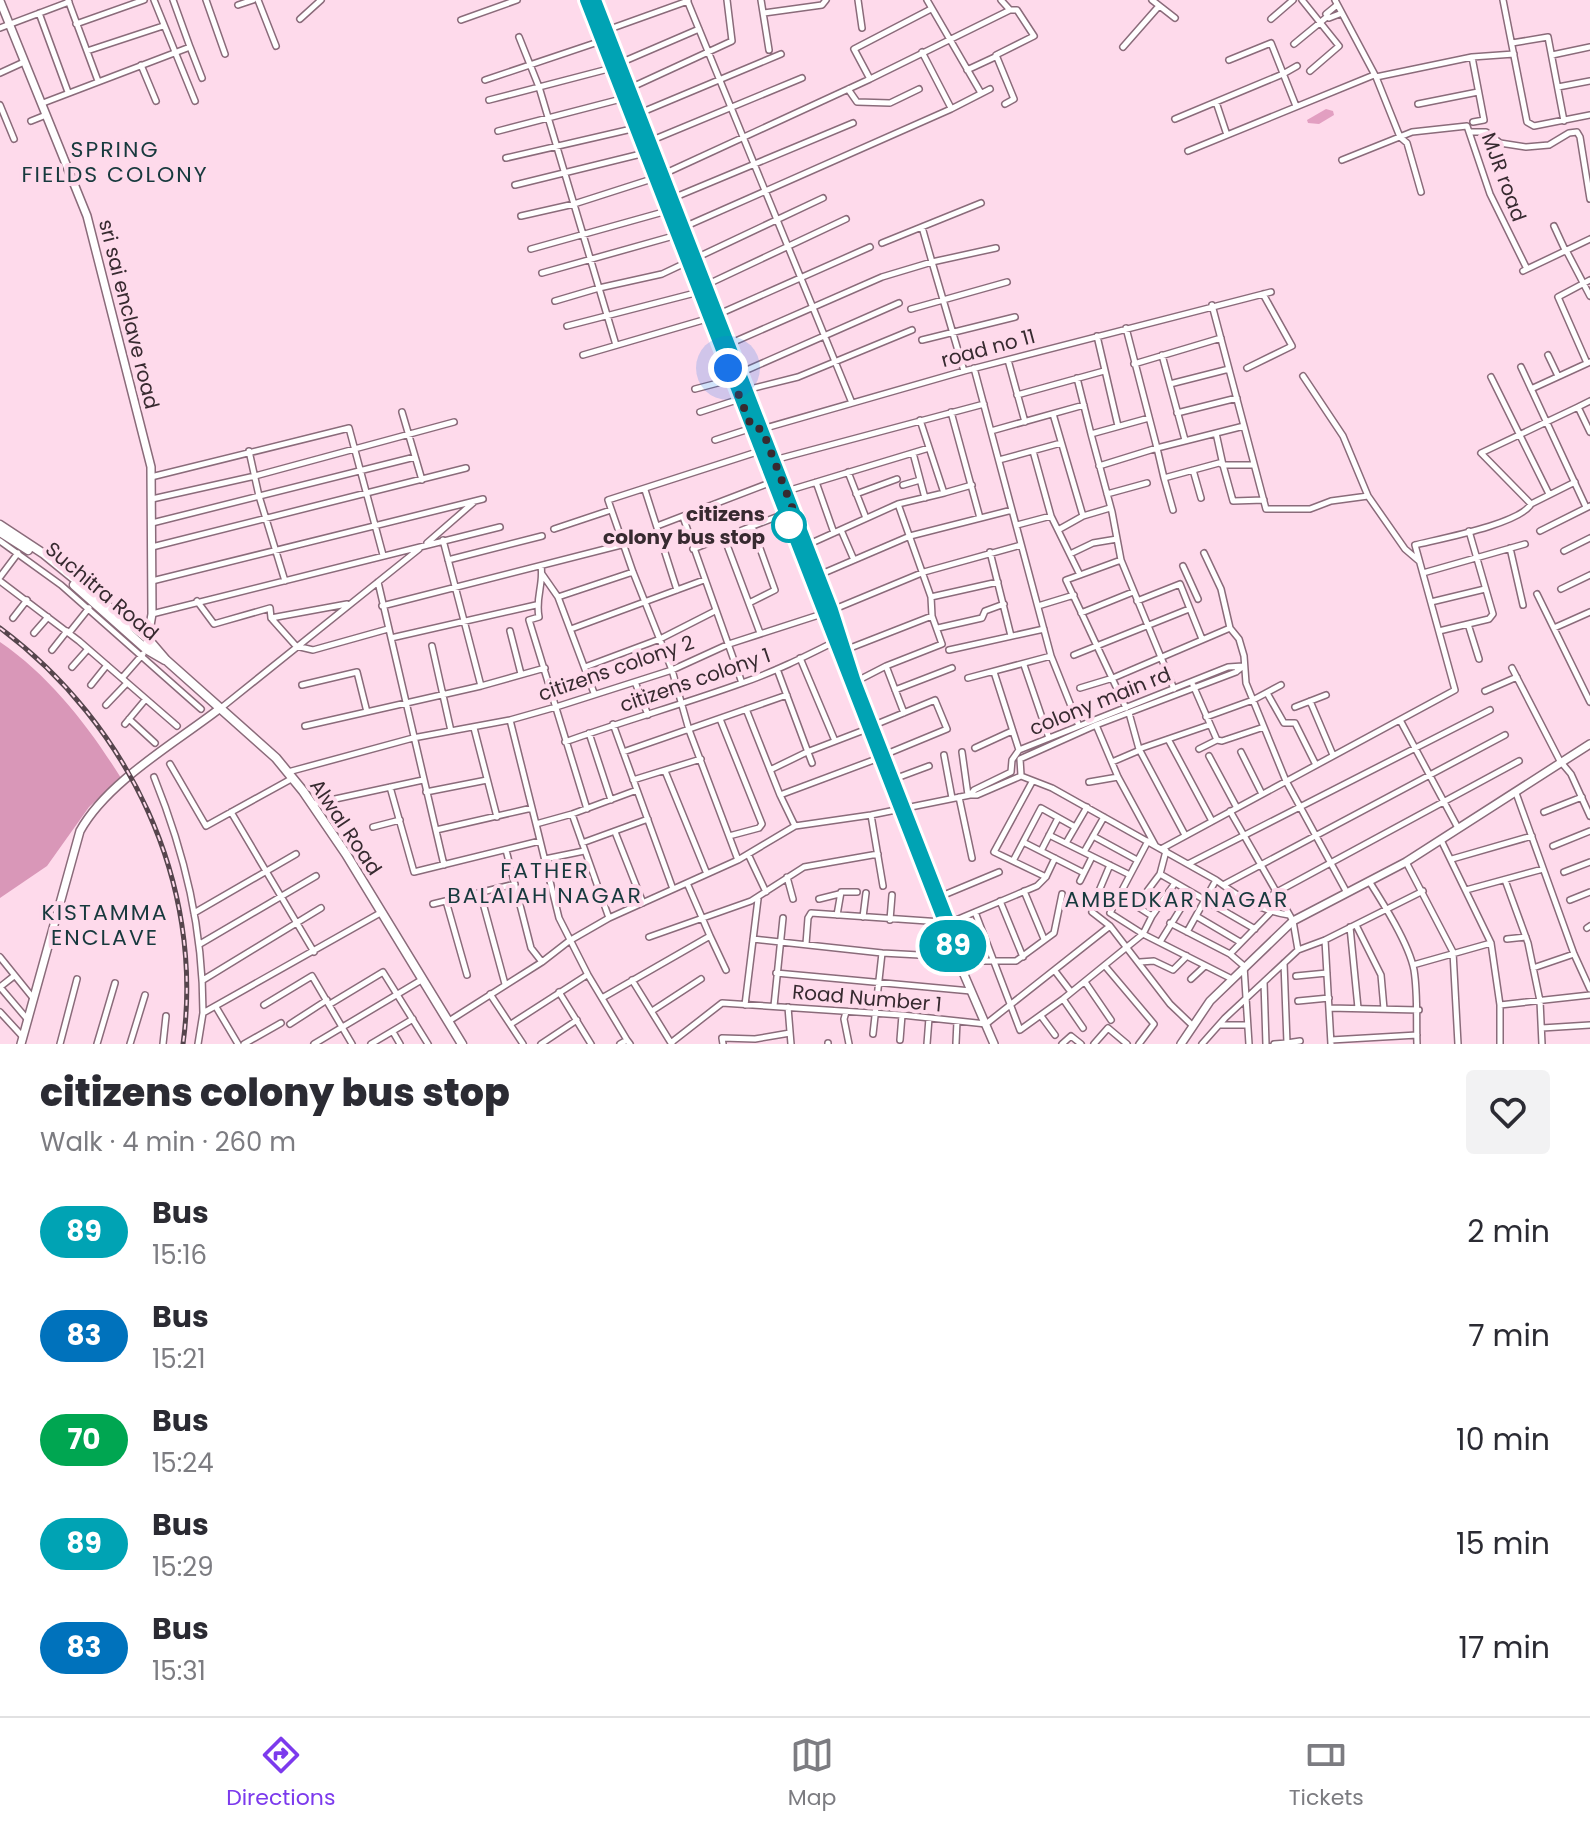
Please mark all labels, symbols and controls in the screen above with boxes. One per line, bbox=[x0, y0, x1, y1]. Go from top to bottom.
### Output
street label: MJR road bbox=[1475, 129, 1533, 225]
district label: SPRING FIELDS COLONY bbox=[21, 134, 209, 190]
street label: sri sai enclave road bbox=[92, 216, 166, 412]
street label: road no 11 bbox=[938, 322, 1038, 374]
your location bbox=[708, 348, 748, 388]
place label: citizens colony bus stop bbox=[603, 500, 765, 551]
marker: citizens colony bus stop bbox=[772, 508, 806, 542]
street label: Suchitra Road bbox=[39, 535, 165, 647]
street label: citizens colony 2 bbox=[534, 628, 698, 708]
street label: citizens colony 1 bbox=[616, 641, 774, 719]
street label: colony main rd bbox=[1025, 660, 1175, 742]
street label: Alwal Road bbox=[303, 773, 389, 881]
district label: FATHER BALAIAH NAGAR bbox=[447, 855, 643, 911]
district label: AMBEDKAR NAGAR bbox=[1065, 884, 1289, 915]
district label: KISTAMMA ENCLAVE bbox=[42, 897, 168, 953]
line badge: 89 bbox=[917, 920, 989, 972]
text: 89 bbox=[935, 926, 971, 965]
street label: Road Number 1 bbox=[791, 978, 943, 1018]
text: citizens colony bus stop bbox=[40, 1066, 510, 1119]
button: heart bbox=[1466, 1070, 1550, 1154]
text: Walk · 4 min · 260 m bbox=[40, 1124, 296, 1160]
text: Bus bbox=[152, 1191, 209, 1234]
text: 2 min bbox=[1467, 1210, 1550, 1253]
text: 89 bbox=[66, 1212, 102, 1251]
text: 15:16 bbox=[152, 1237, 207, 1273]
text: Bus bbox=[152, 1295, 209, 1338]
text: 7 min bbox=[1468, 1314, 1550, 1357]
text: 83 bbox=[66, 1316, 102, 1355]
text: 15:21 bbox=[152, 1341, 205, 1377]
text: Bus bbox=[152, 1399, 209, 1442]
text: 10 min bbox=[1456, 1418, 1550, 1461]
text: 70 bbox=[67, 1420, 101, 1459]
text: 15:24 bbox=[152, 1445, 214, 1481]
text: Bus bbox=[152, 1503, 209, 1546]
text: 15 min bbox=[1456, 1522, 1550, 1565]
text: 89 bbox=[66, 1524, 102, 1563]
text: 15:29 bbox=[152, 1549, 214, 1585]
text: Bus bbox=[152, 1607, 209, 1650]
text: 17 min bbox=[1459, 1626, 1550, 1669]
text: 83 bbox=[66, 1628, 102, 1667]
text: 15:31 bbox=[152, 1653, 206, 1689]
tab: Directions bbox=[226, 1733, 335, 1814]
tab: Map bbox=[788, 1733, 836, 1814]
tab: Tickets bbox=[1289, 1733, 1364, 1814]

